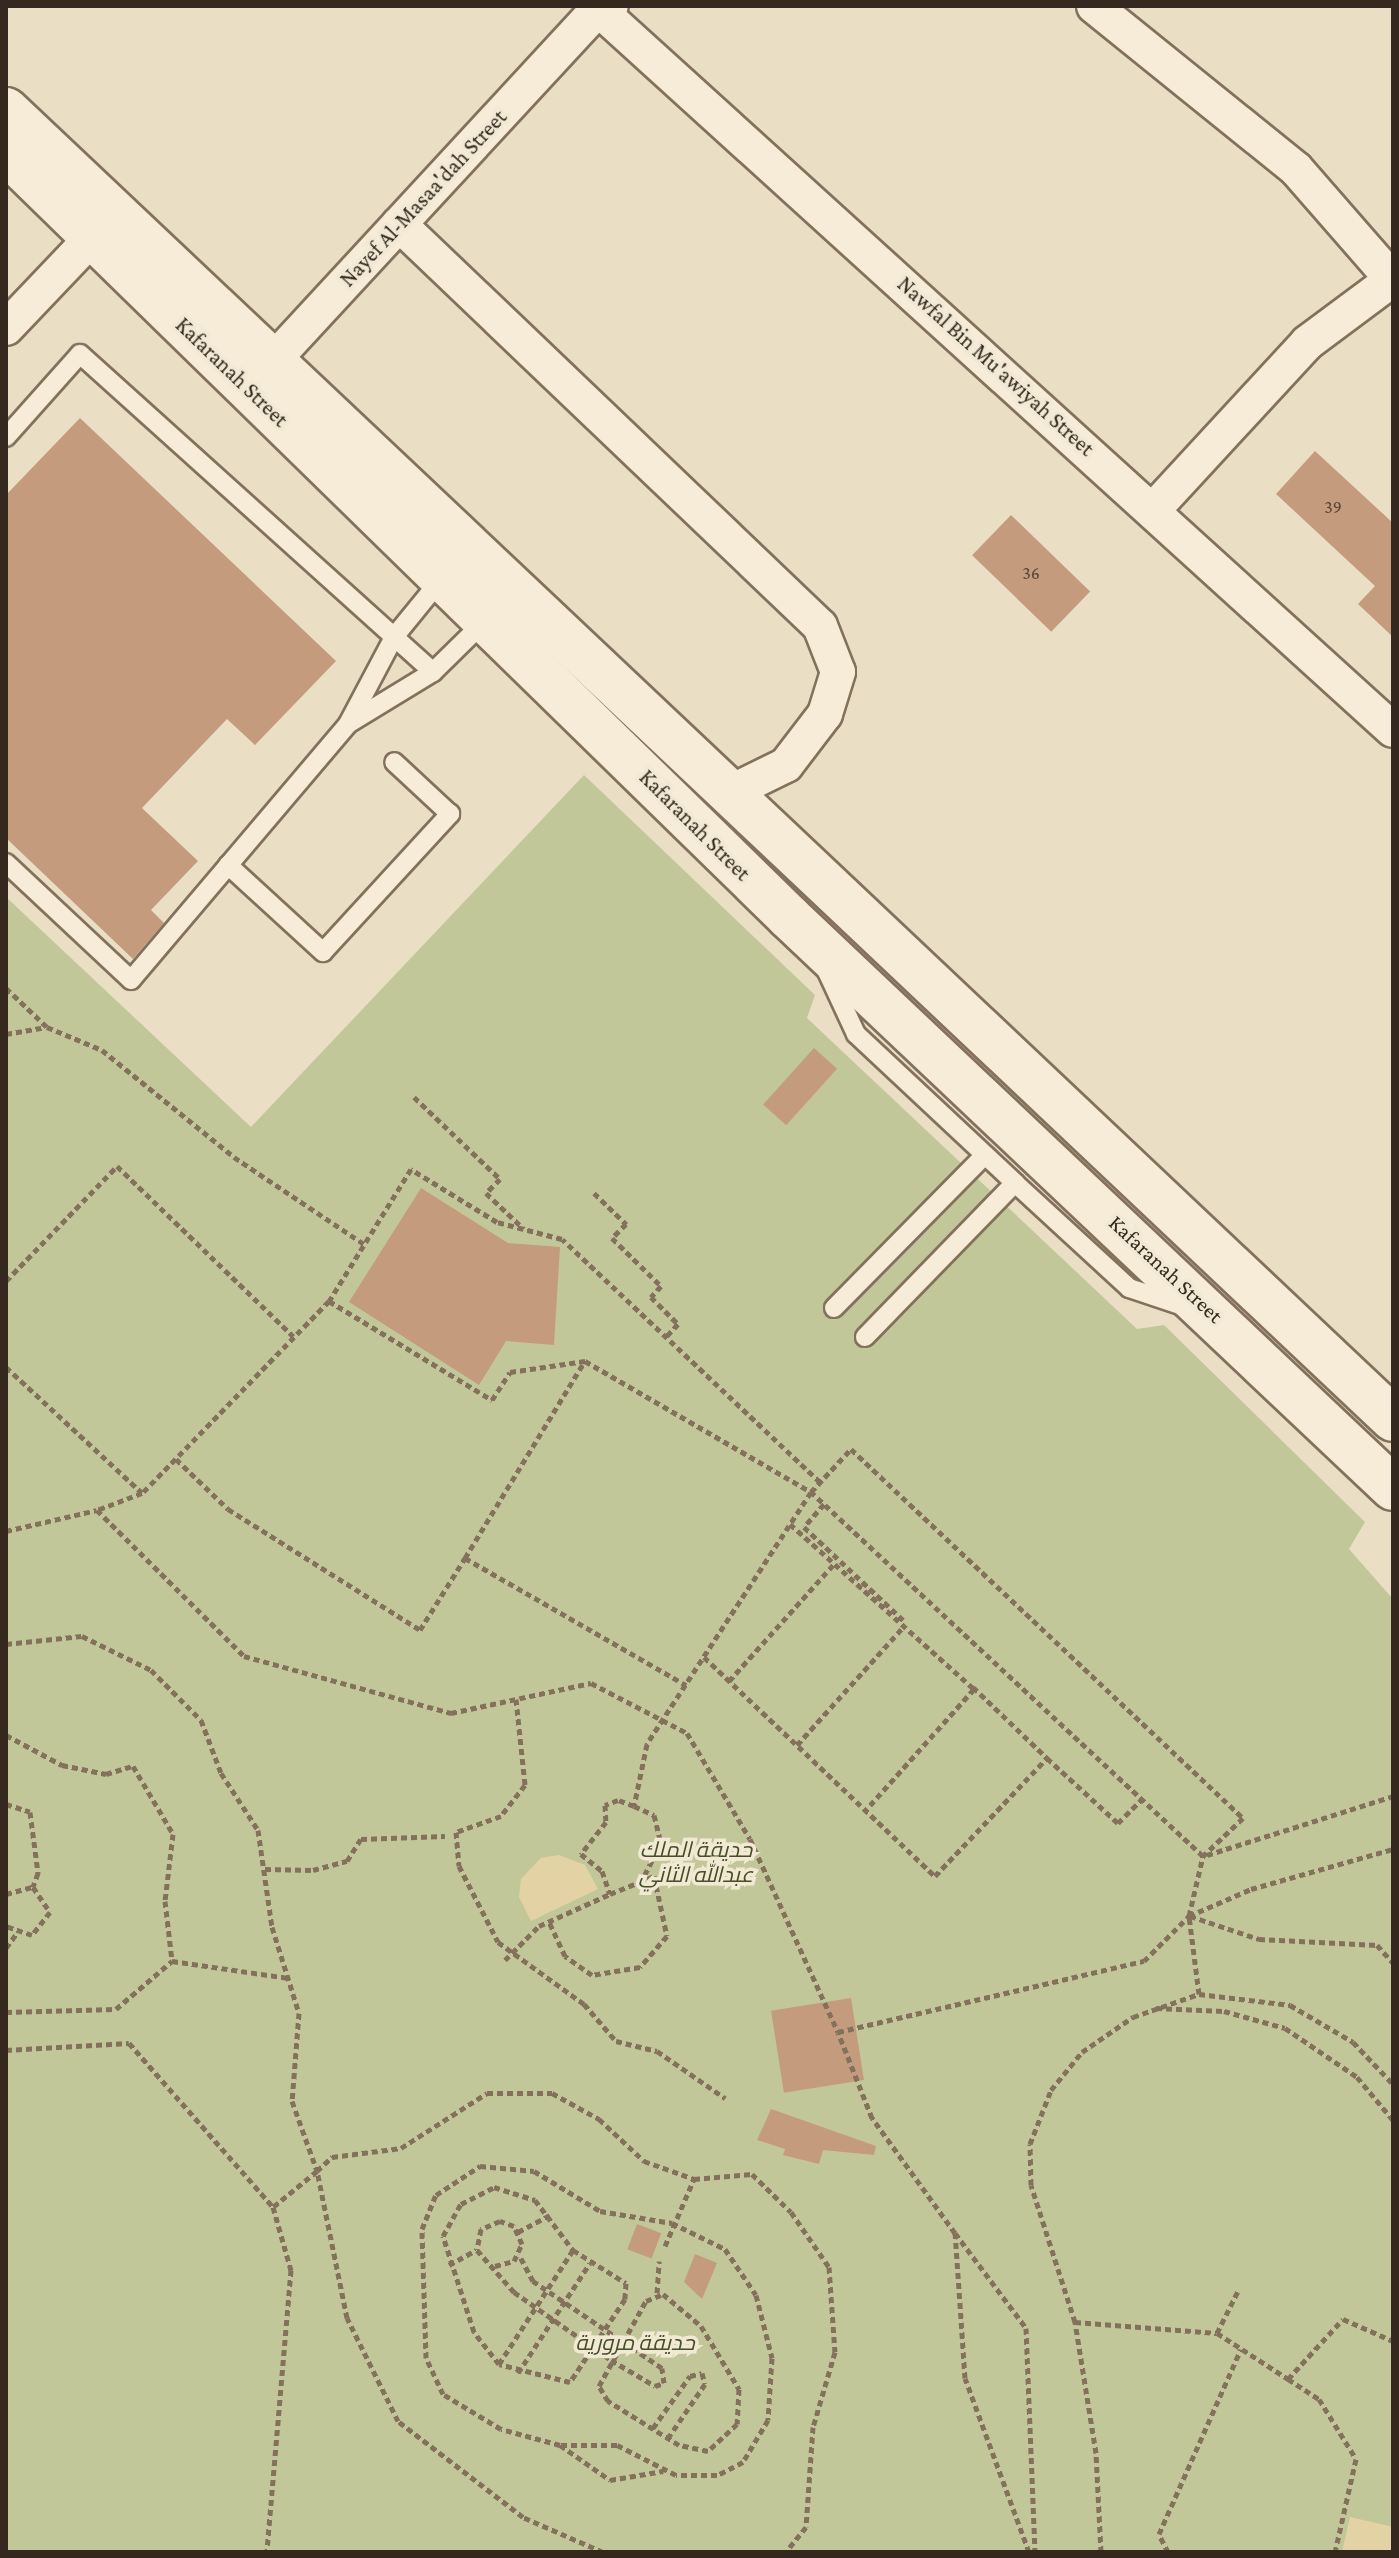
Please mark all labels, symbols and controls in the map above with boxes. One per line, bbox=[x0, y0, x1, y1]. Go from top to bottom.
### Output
street label: Nayef Al-Masaa'dah Street bbox=[334, 104, 512, 292]
street label: Nawfal Bin Mu'awiyah Street bbox=[892, 271, 1100, 461]
street label: Kafaranah Street bbox=[170, 312, 294, 432]
house number: 39 bbox=[1324, 496, 1342, 518]
house number: 36 bbox=[1022, 562, 1040, 584]
street label: Kafaranah Street bbox=[634, 764, 756, 886]
street label: Kafaranah Street bbox=[1103, 1209, 1229, 1329]
park label: حديقة الملك عبدالله الثاني bbox=[639, 1836, 753, 1888]
park label: حديقة مرورية bbox=[575, 2330, 695, 2356]

